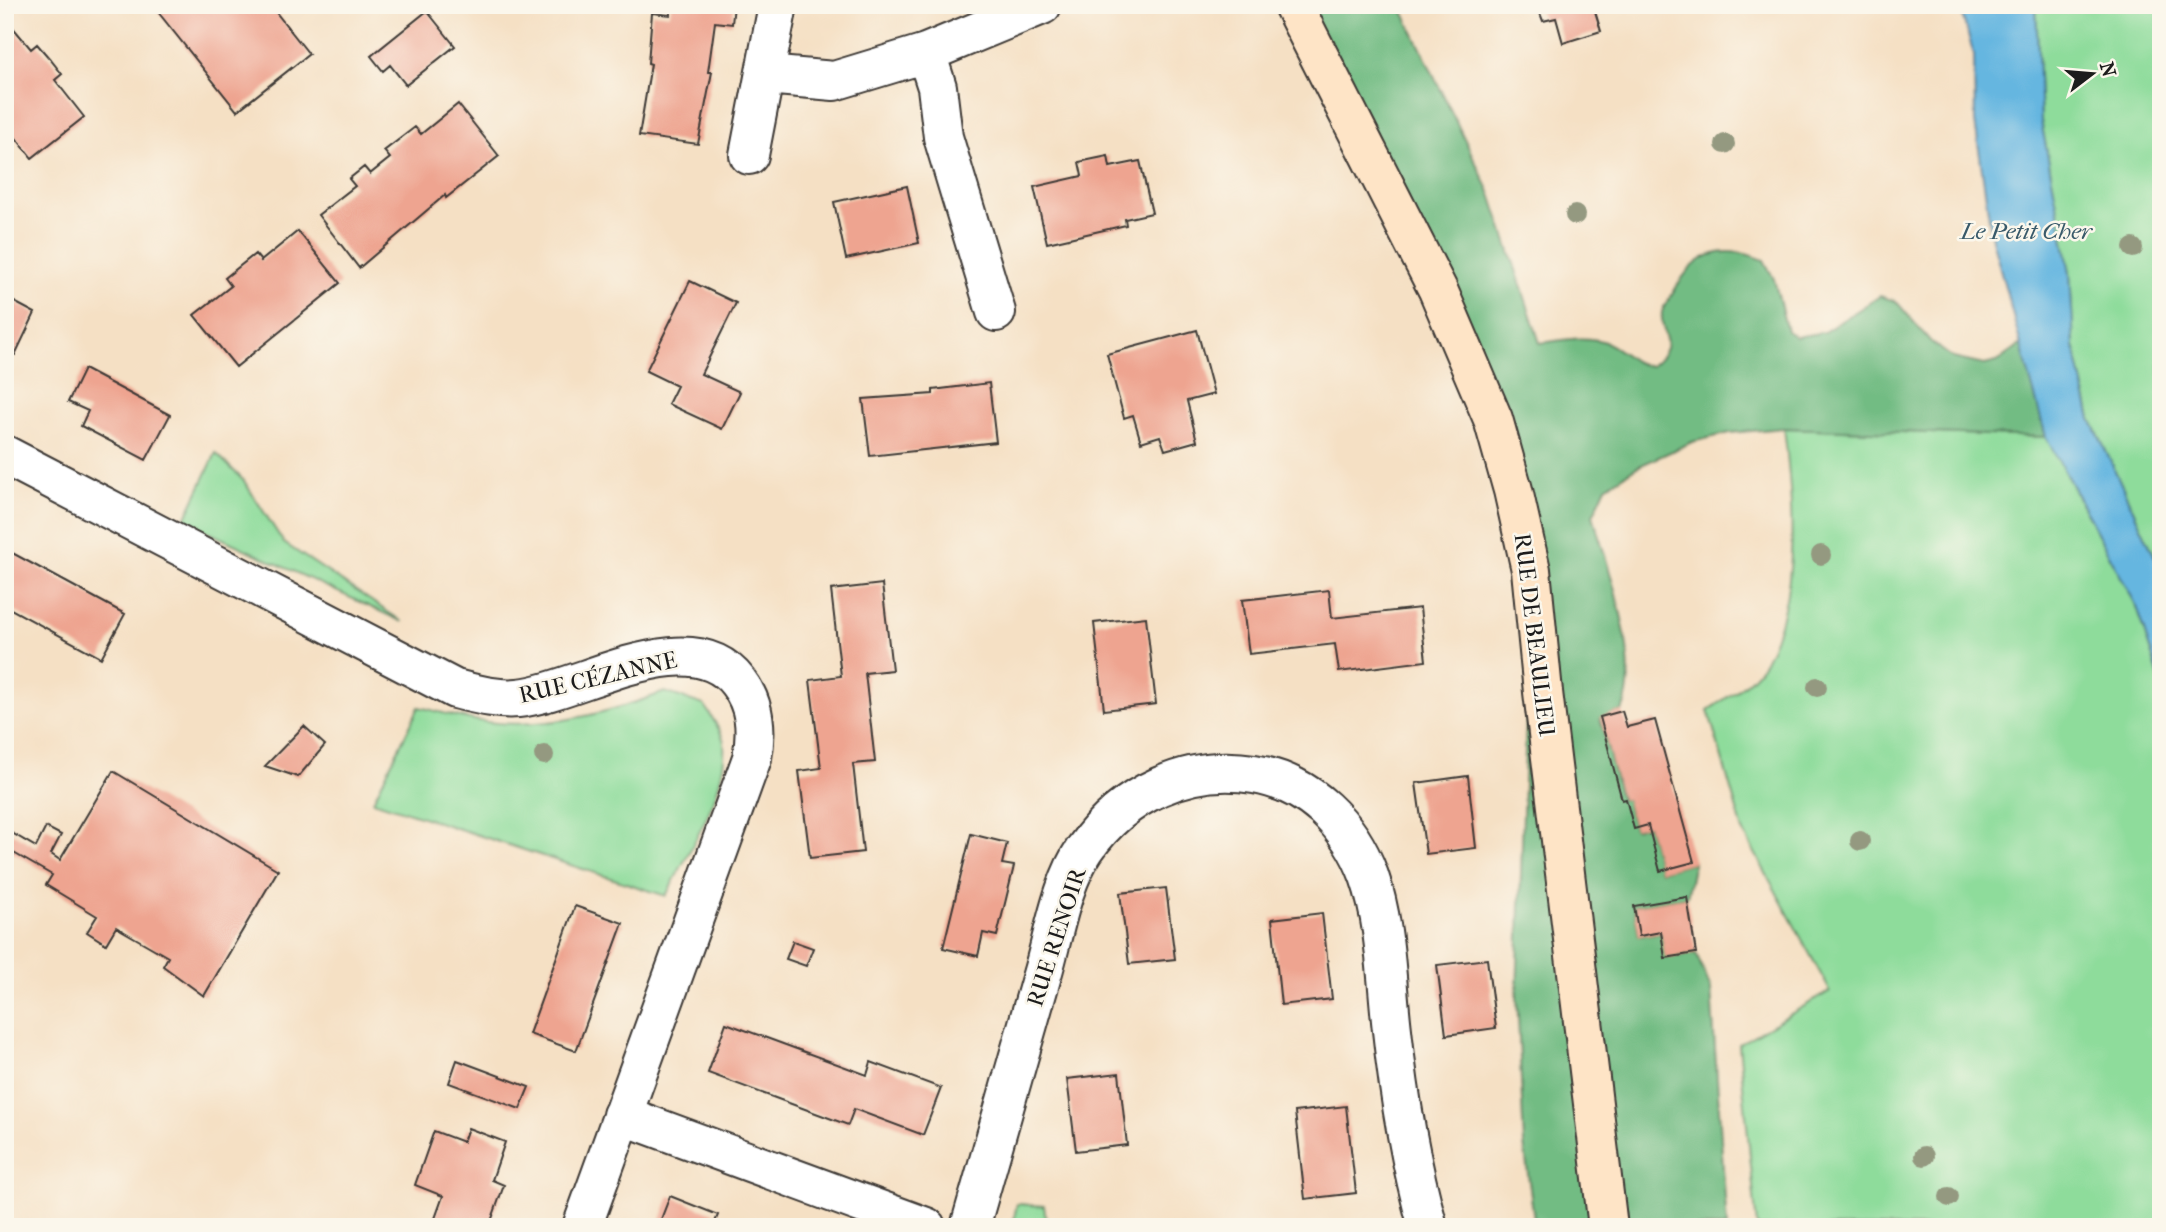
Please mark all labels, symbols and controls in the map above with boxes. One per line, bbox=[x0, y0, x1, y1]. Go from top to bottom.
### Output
north arrow bbox=[2058, 38, 2128, 108]
text: N bbox=[2095, 60, 2120, 80]
water label: Le Petit Cher bbox=[1958, 217, 2094, 245]
street label: RUE DE BEAULIEU bbox=[1509, 532, 1560, 738]
street label: RUE CÉZANNE bbox=[516, 646, 680, 709]
street label: RUE RENOIR bbox=[1021, 863, 1092, 1010]

